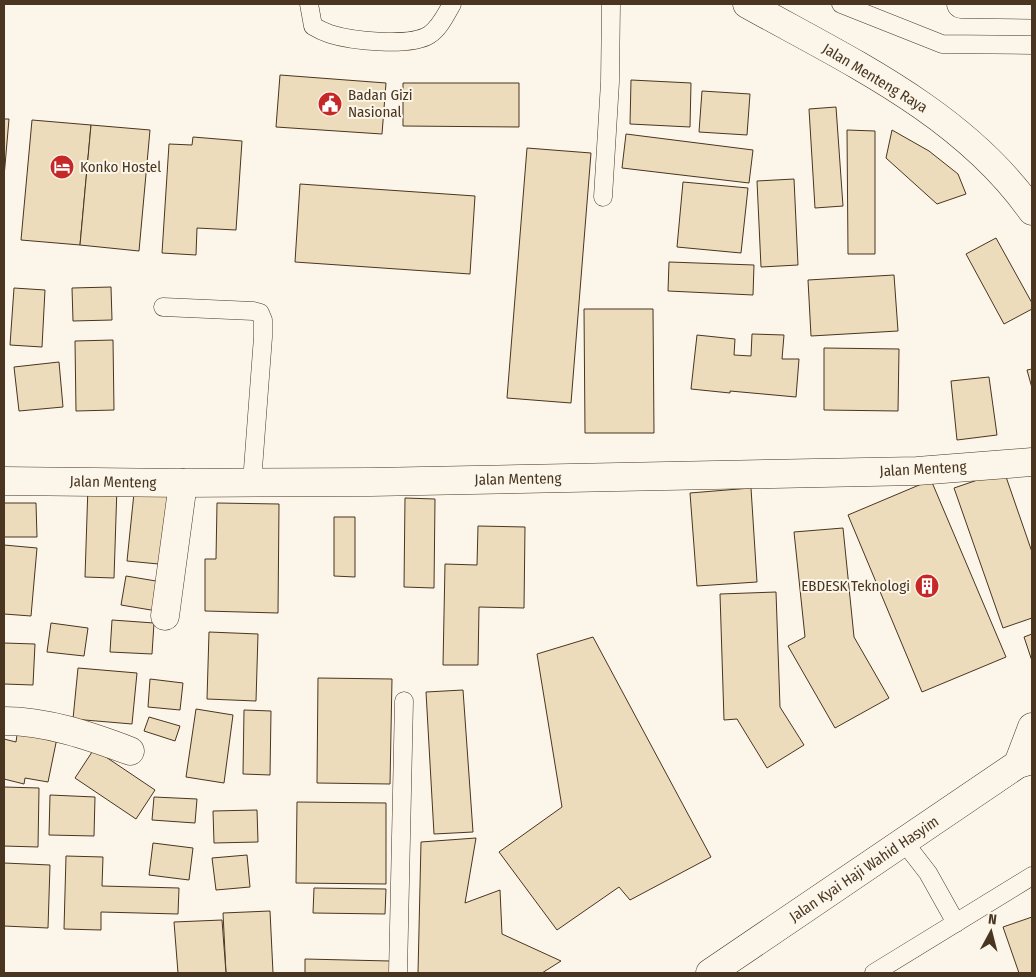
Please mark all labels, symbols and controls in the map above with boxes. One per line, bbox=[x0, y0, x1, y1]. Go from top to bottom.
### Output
street label: Jalan Menteng Raya bbox=[819, 40, 931, 116]
place label: Badan Gizi Nasional bbox=[348, 86, 412, 121]
public building icon: Badan Gizi Nasional bbox=[317, 91, 343, 117]
hotel icon: Konko Hostel bbox=[49, 154, 75, 180]
place label: Konko Hostel bbox=[80, 158, 161, 176]
street label: Jalan Menteng bbox=[879, 458, 967, 480]
street label: Jalan Menteng bbox=[474, 469, 562, 489]
street label: Jalan Menteng bbox=[69, 472, 157, 492]
building icon: EBDESK Teknologi bbox=[914, 573, 940, 599]
place label: EBDESK Teknologi bbox=[801, 577, 910, 595]
street label: Jalan Kyai Haji Wahid Hasyim bbox=[786, 812, 942, 926]
north arrow bbox=[966, 907, 1016, 957]
text: N bbox=[987, 911, 998, 929]

